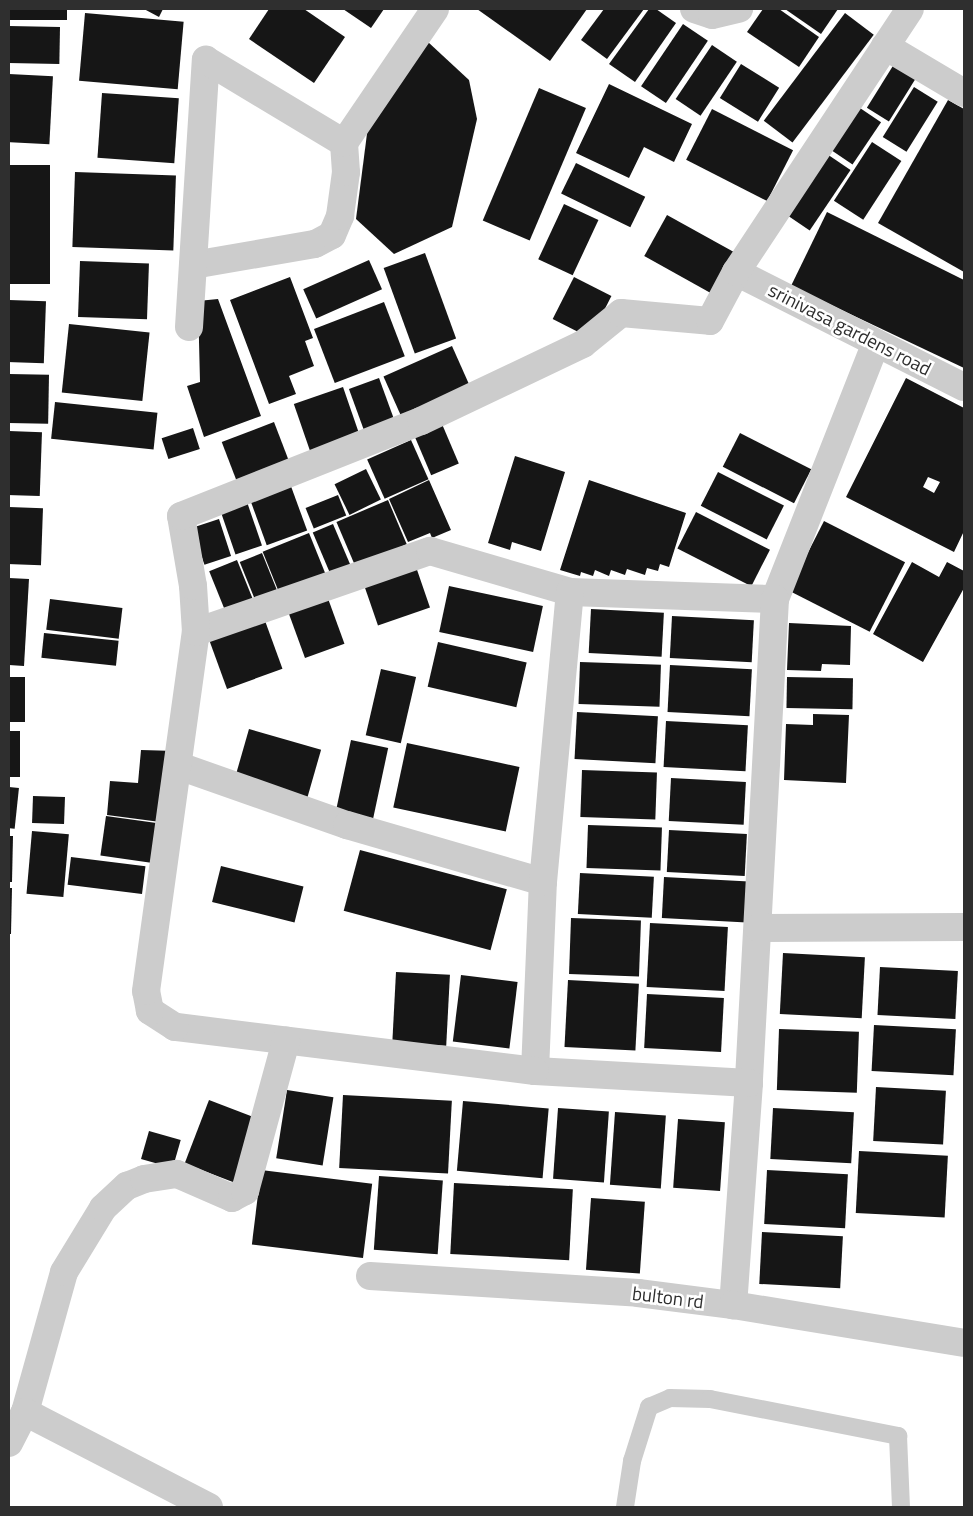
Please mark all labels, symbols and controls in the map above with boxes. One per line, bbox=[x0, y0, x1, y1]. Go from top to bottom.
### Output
street label: srinivasa gardens road bbox=[765, 278, 935, 380]
street label: bulton rd bbox=[631, 1281, 705, 1313]

